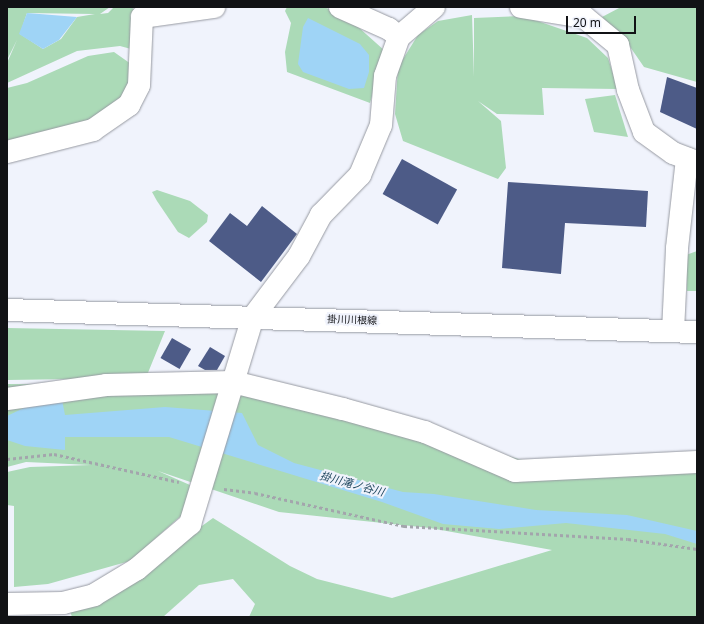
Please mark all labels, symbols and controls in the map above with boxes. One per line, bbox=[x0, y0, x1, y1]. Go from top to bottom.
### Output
scale bar bbox=[568, 8, 638, 34]
text: 20 m bbox=[573, 14, 601, 31]
street label: 掛川川根線 bbox=[327, 313, 377, 327]
water label: 掛川滝ノ谷川 bbox=[318, 469, 386, 499]

